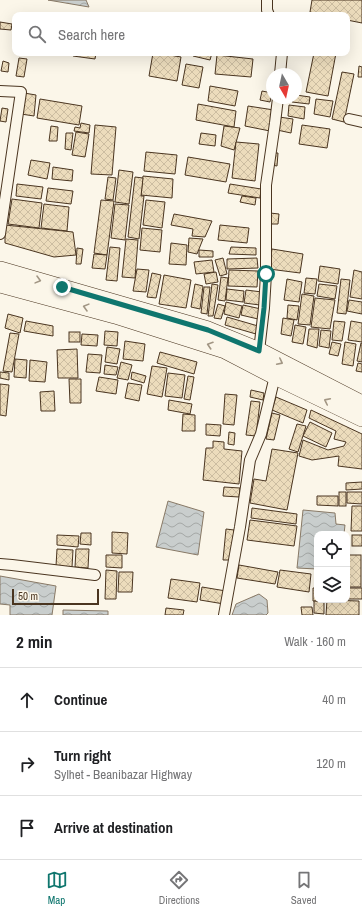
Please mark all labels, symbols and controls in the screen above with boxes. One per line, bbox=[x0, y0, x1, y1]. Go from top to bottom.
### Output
search box bbox=[12, 12, 350, 56]
icon: search bbox=[26, 23, 48, 45]
text: Search here bbox=[58, 24, 125, 45]
north arrow bbox=[266, 68, 302, 104]
route start bbox=[257, 265, 275, 283]
one-way arrow bbox=[34, 276, 41, 284]
route end bbox=[53, 278, 71, 296]
one-way arrow bbox=[82, 303, 89, 312]
one-way arrow bbox=[207, 341, 214, 350]
one-way arrow bbox=[275, 357, 283, 365]
one-way arrow bbox=[324, 398, 331, 406]
map controls bbox=[314, 531, 350, 603]
button: locate bbox=[314, 531, 350, 567]
button: layers bbox=[314, 567, 350, 603]
scale bar bbox=[12, 587, 99, 606]
text: 50 m bbox=[18, 589, 38, 603]
text: 2 min bbox=[16, 630, 52, 653]
text: Walk · 160 m bbox=[284, 633, 346, 650]
icon: ahead bbox=[16, 689, 38, 711]
text: Continue bbox=[54, 689, 107, 710]
text: 40 m bbox=[322, 691, 346, 708]
text: Turn right bbox=[54, 745, 111, 766]
icon: right bbox=[16, 753, 38, 775]
text: 120 m bbox=[316, 755, 346, 772]
text: Sylhet - Beanibazar Highway bbox=[54, 766, 192, 783]
icon: arrive bbox=[16, 817, 38, 839]
text: Arrive at destination bbox=[54, 817, 173, 838]
tab: Map bbox=[46, 869, 68, 907]
tab: Directions bbox=[159, 869, 200, 907]
tab: Saved bbox=[291, 869, 316, 907]

